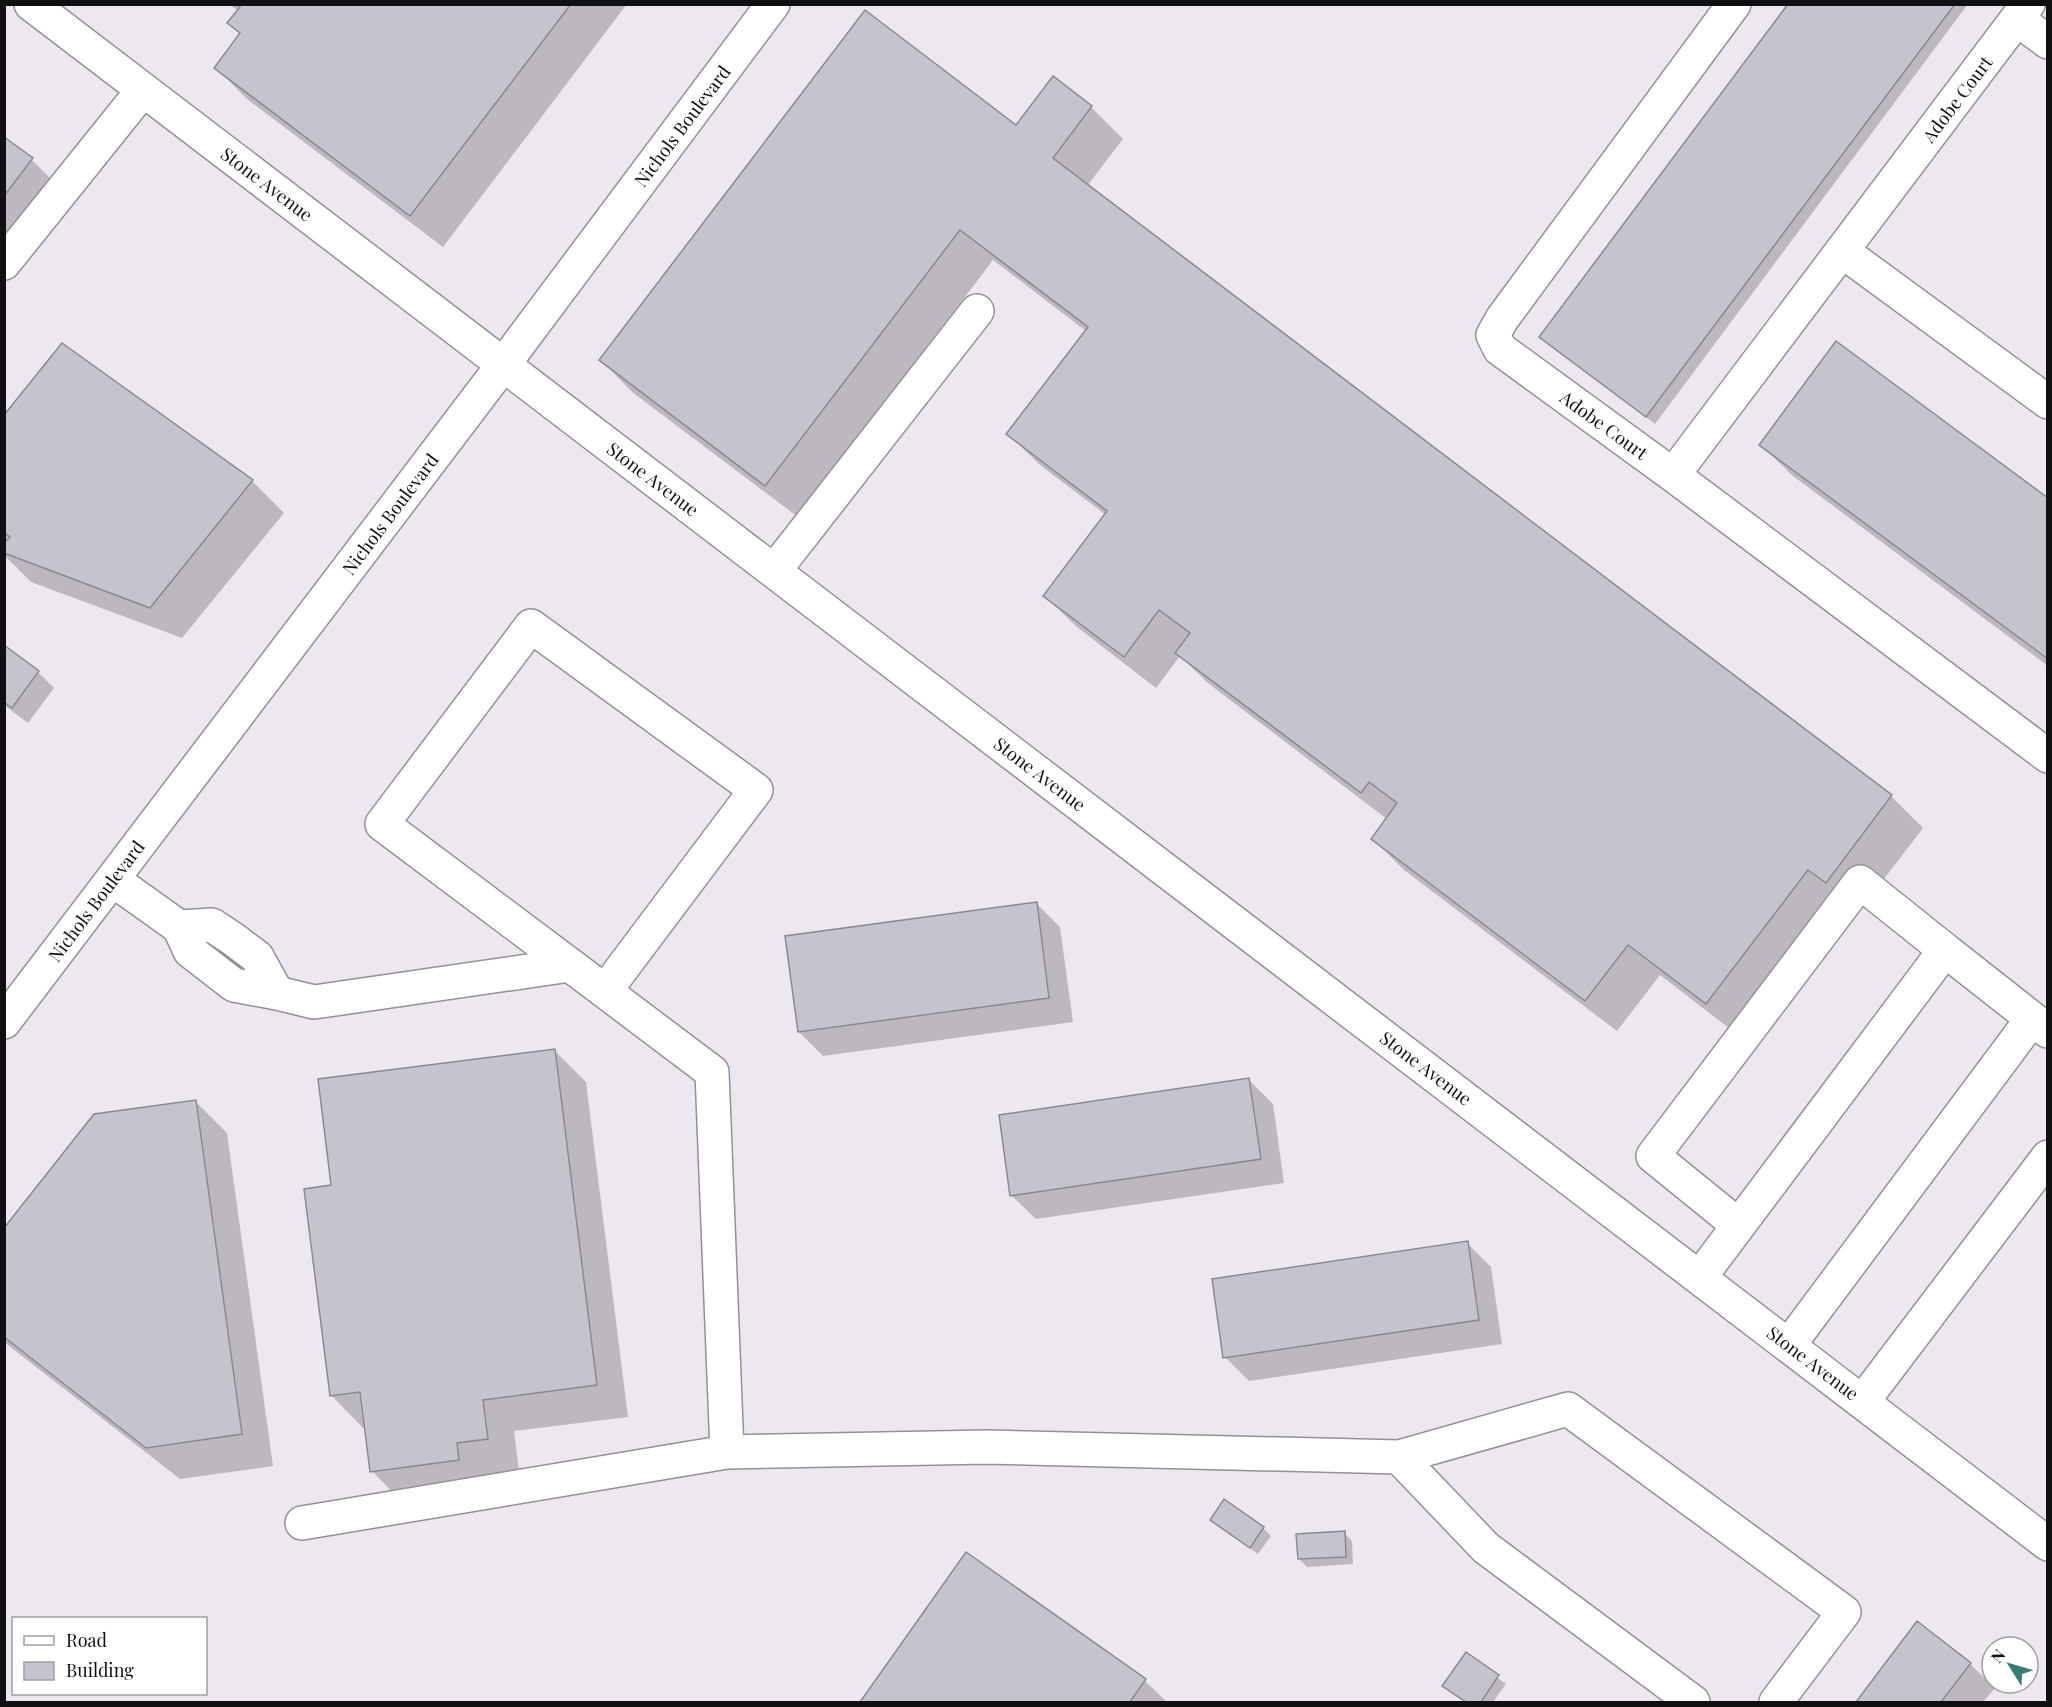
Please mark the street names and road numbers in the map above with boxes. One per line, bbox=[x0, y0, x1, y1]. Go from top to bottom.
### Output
street label: Adobe Court bbox=[1916, 50, 1998, 148]
street label: Nichols Boulevard bbox=[629, 60, 736, 191]
street label: Stone Avenue bbox=[216, 142, 318, 226]
street label: Adobe Court bbox=[1555, 385, 1653, 465]
street label: Stone Avenue bbox=[602, 437, 704, 521]
street label: Nichols Boulevard bbox=[337, 448, 444, 579]
street label: Stone Avenue bbox=[989, 732, 1091, 816]
street label: Nichols Boulevard bbox=[43, 835, 150, 966]
street label: Stone Avenue bbox=[1375, 1026, 1477, 1110]
street label: Stone Avenue bbox=[1762, 1321, 1864, 1405]

